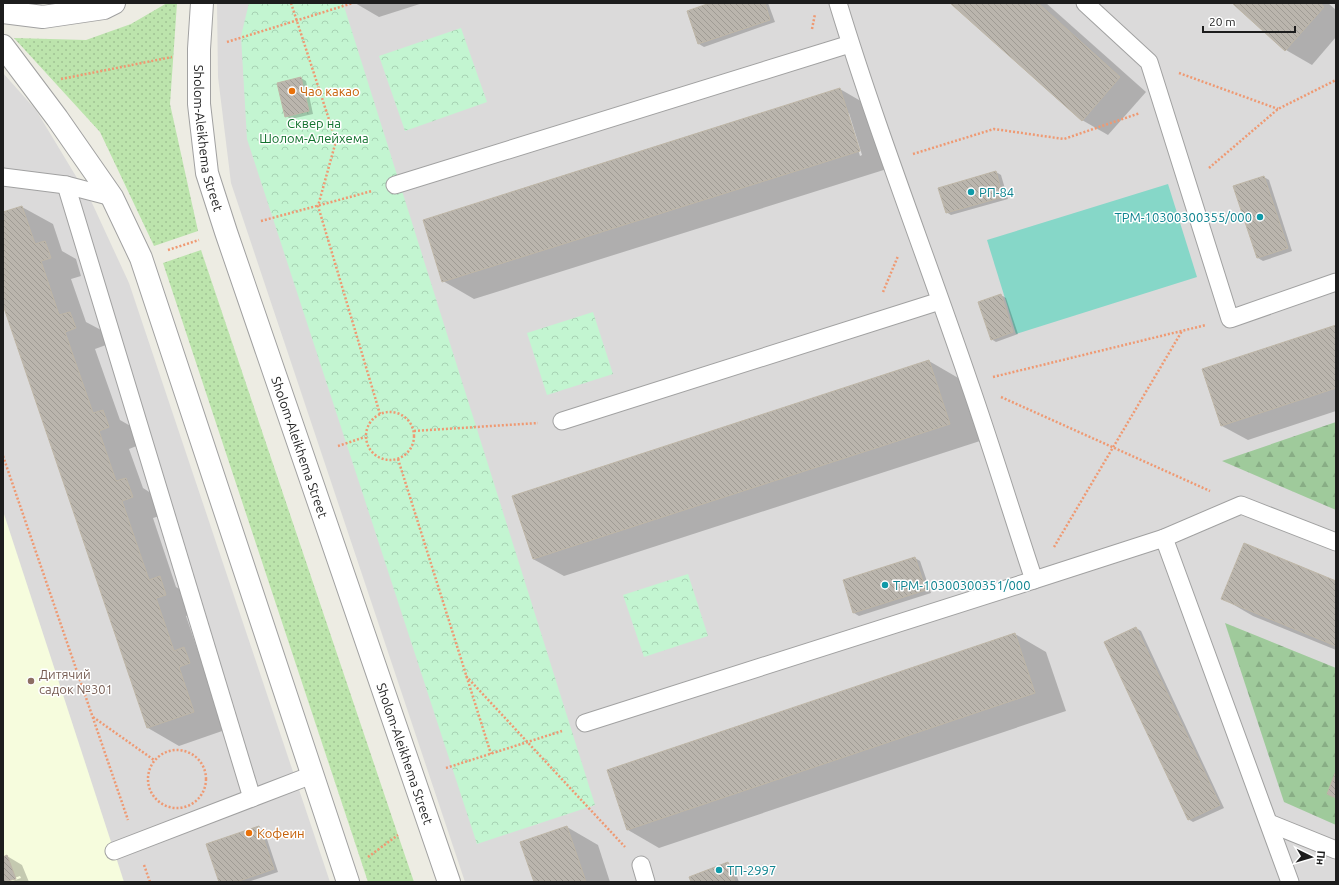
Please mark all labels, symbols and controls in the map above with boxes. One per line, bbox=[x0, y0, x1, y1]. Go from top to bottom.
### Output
scale bar bbox=[1203, 8, 1295, 34]
text: 20 m bbox=[1209, 15, 1236, 28]
street label: Sholom-Aleikhema Street bbox=[192, 65, 226, 213]
place label: Чао какао bbox=[300, 84, 360, 98]
marker: Чао какао bbox=[287, 86, 297, 96]
park label: Сквер на Шолом-Алейхема bbox=[259, 116, 369, 145]
place label: РП-84 bbox=[979, 185, 1014, 199]
marker: РП-84 bbox=[966, 187, 976, 197]
place label: ТРМ-10300300355/000 bbox=[1115, 210, 1252, 224]
marker: ТРМ-10300300355/000 bbox=[1255, 212, 1265, 222]
street label: Sholom-Aleikhema Street bbox=[269, 375, 331, 520]
place label: ТРМ-10300300351/000 bbox=[893, 578, 1031, 592]
marker: ТРМ-10300300351/000 bbox=[880, 580, 890, 590]
place label: Дитячий садок №301 bbox=[39, 667, 113, 696]
marker: Дитячий садок №301 bbox=[26, 676, 36, 686]
street label: Sholom-Aleikhema Street bbox=[374, 681, 436, 826]
place label: Кофеин bbox=[257, 826, 305, 840]
marker: Кофеин bbox=[244, 828, 254, 838]
north arrow bbox=[1291, 837, 1331, 877]
text: Пн bbox=[1314, 850, 1328, 866]
place label: ТП-2997 bbox=[727, 863, 776, 877]
marker: ТП-2997 bbox=[714, 865, 724, 875]

